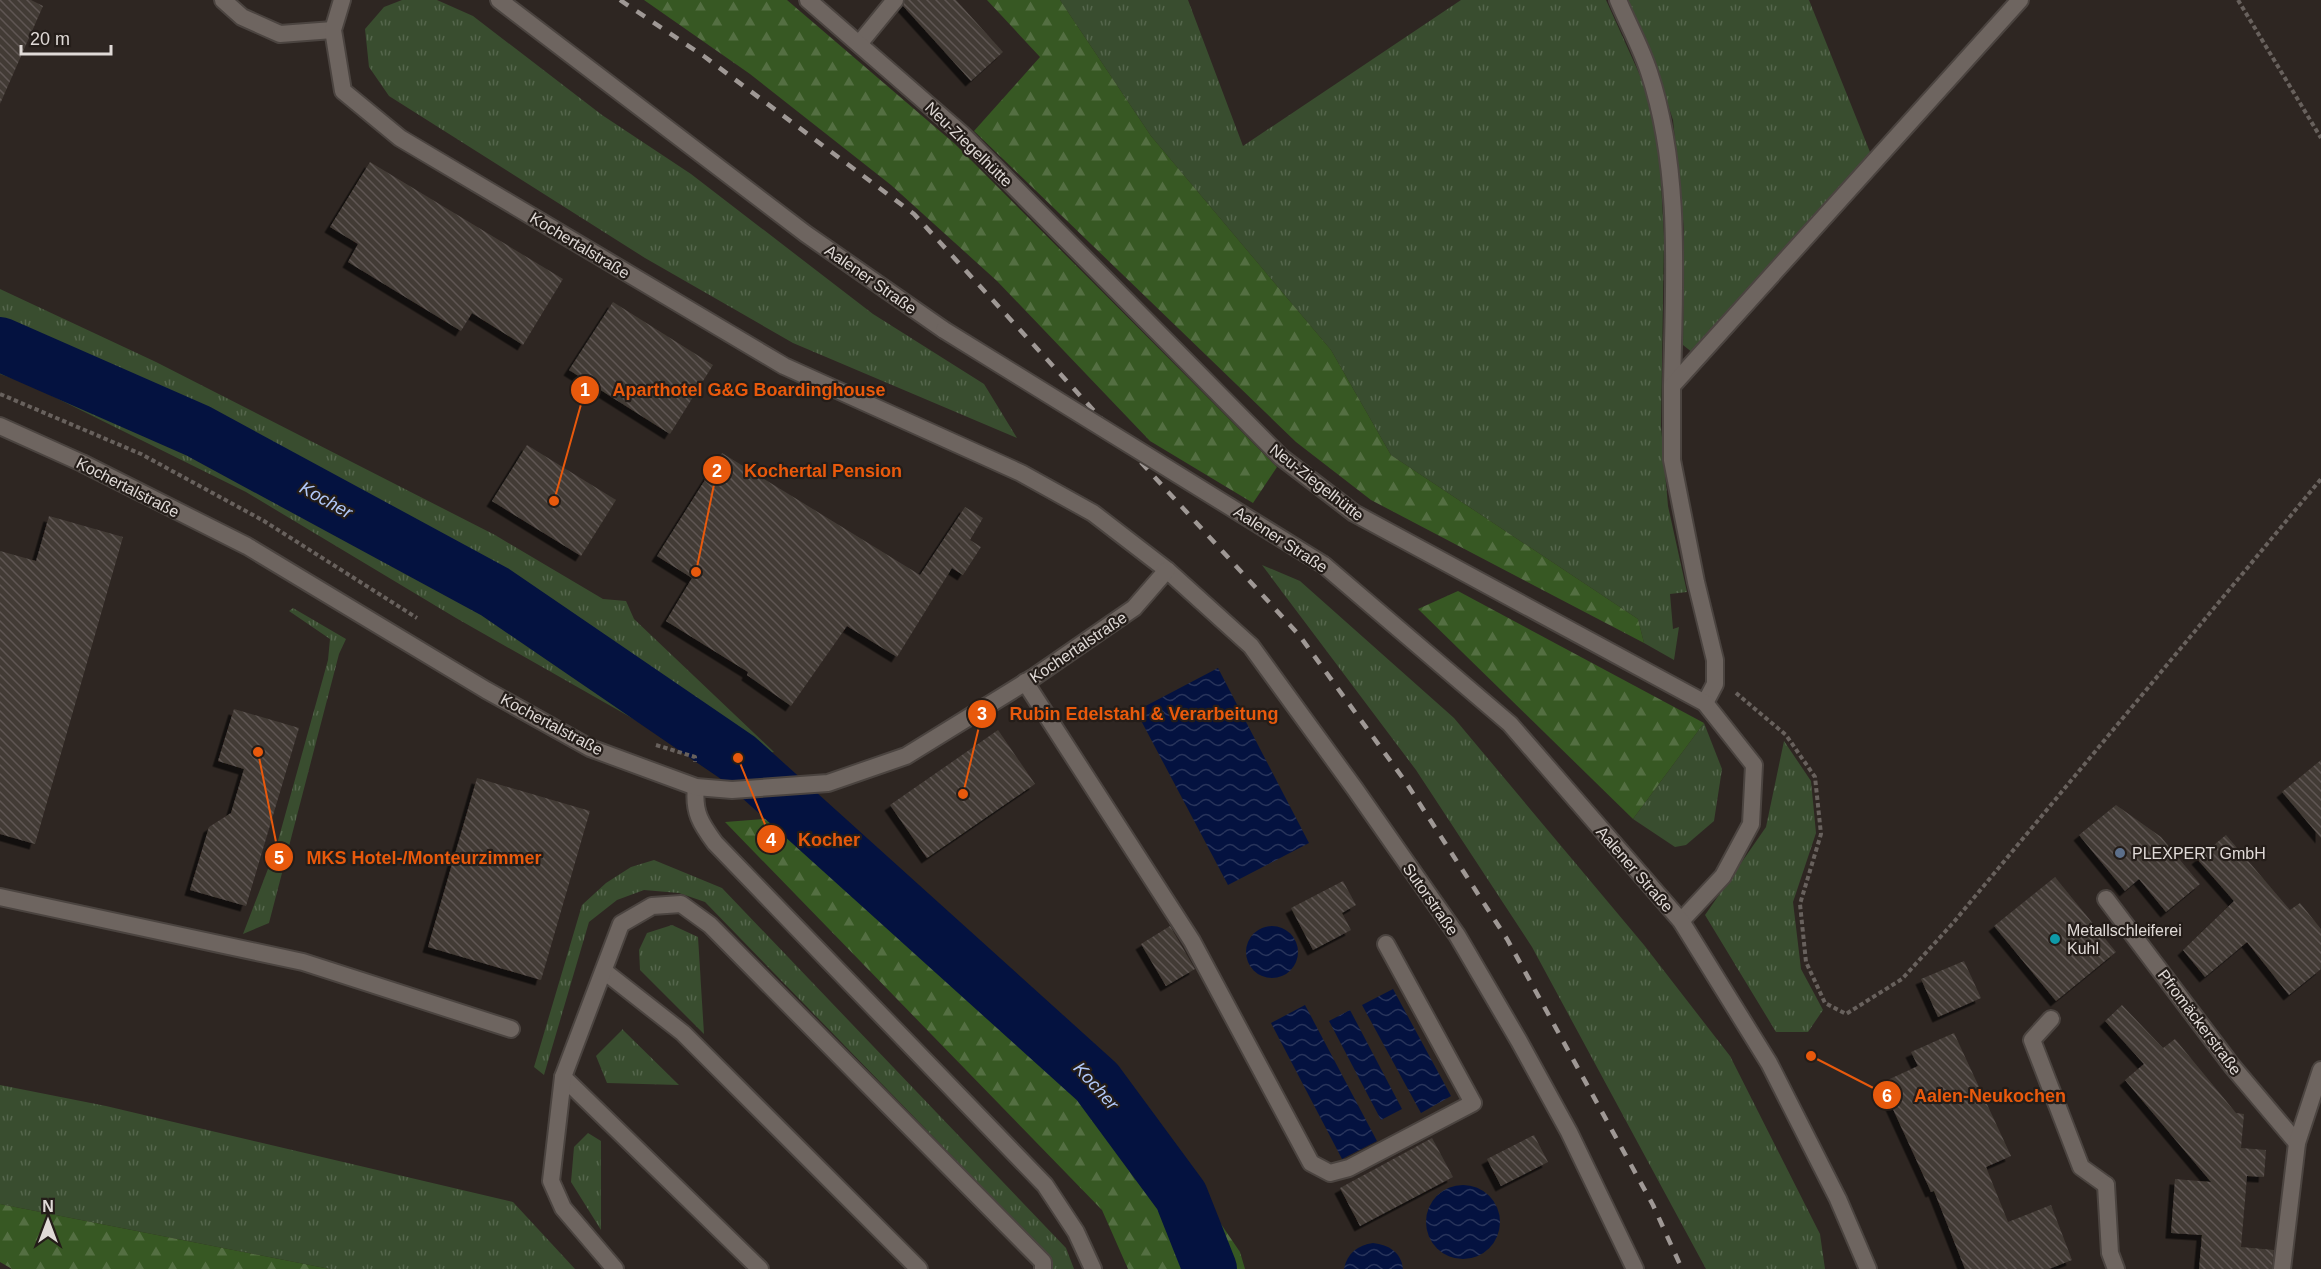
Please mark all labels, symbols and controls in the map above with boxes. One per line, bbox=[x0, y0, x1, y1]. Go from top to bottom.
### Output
scale bar bbox=[21, 18, 111, 56]
text: 20 m bbox=[30, 29, 70, 49]
street label: Neu-Ziegelhütte bbox=[922, 99, 1016, 190]
street label: Kochertalstraße bbox=[527, 209, 633, 282]
street label: Aalener Straße bbox=[822, 242, 920, 317]
callout: Aparthotel G&G Boardinghouse bbox=[570, 372, 897, 408]
text: 1 bbox=[580, 380, 590, 400]
text: Aparthotel G&G Boardinghouse bbox=[612, 380, 886, 400]
street label: Neu-Ziegelhütte bbox=[1267, 441, 1367, 524]
callout: Kochertal Pension bbox=[702, 452, 914, 488]
street label: Kochertalstraße bbox=[74, 454, 182, 521]
text: 2 bbox=[712, 461, 722, 481]
text: Kochertal Pension bbox=[744, 461, 902, 481]
water label: Kocher bbox=[296, 477, 357, 523]
street label: Aalener Straße bbox=[1231, 503, 1331, 576]
street label: Kochertalstraße bbox=[1027, 609, 1130, 686]
street label: Kochertalstraße bbox=[498, 690, 606, 759]
callout: Rubin Edelstahl & Verarbeitung bbox=[967, 696, 1290, 732]
text: 3 bbox=[977, 704, 987, 724]
text: Rubin Edelstahl & Verarbeitung bbox=[1009, 704, 1279, 724]
callout: Kocher bbox=[756, 821, 872, 857]
street label: Aalener Straße bbox=[1593, 823, 1676, 916]
text: 4 bbox=[766, 830, 776, 850]
text: Kocher bbox=[798, 830, 860, 850]
callout: MKS Hotel-/Monteurzimmer bbox=[264, 839, 553, 875]
place label: PLEXPERT GmbH bbox=[2132, 845, 2266, 862]
marker: PLEXPERT GmbH bbox=[2113, 846, 2127, 860]
text: 5 bbox=[274, 848, 284, 868]
text: MKS Hotel-/Monteurzimmer bbox=[306, 848, 542, 868]
street label: Sutorstraße bbox=[1400, 860, 1462, 938]
place label: Metallschleiferei Kuhl bbox=[2067, 922, 2182, 957]
marker: Metallschleiferei Kuhl bbox=[2048, 932, 2062, 946]
street label: Pfromäckerstraße bbox=[2155, 966, 2245, 1078]
water label: Kocher bbox=[1069, 1058, 1123, 1115]
callout: Aalen-Neukochen bbox=[1872, 1077, 2078, 1113]
text: 6 bbox=[1882, 1086, 1892, 1106]
text: Aalen-Neukochen bbox=[1914, 1086, 2066, 1106]
north arrow bbox=[18, 1191, 78, 1251]
text: N bbox=[42, 1198, 54, 1215]

